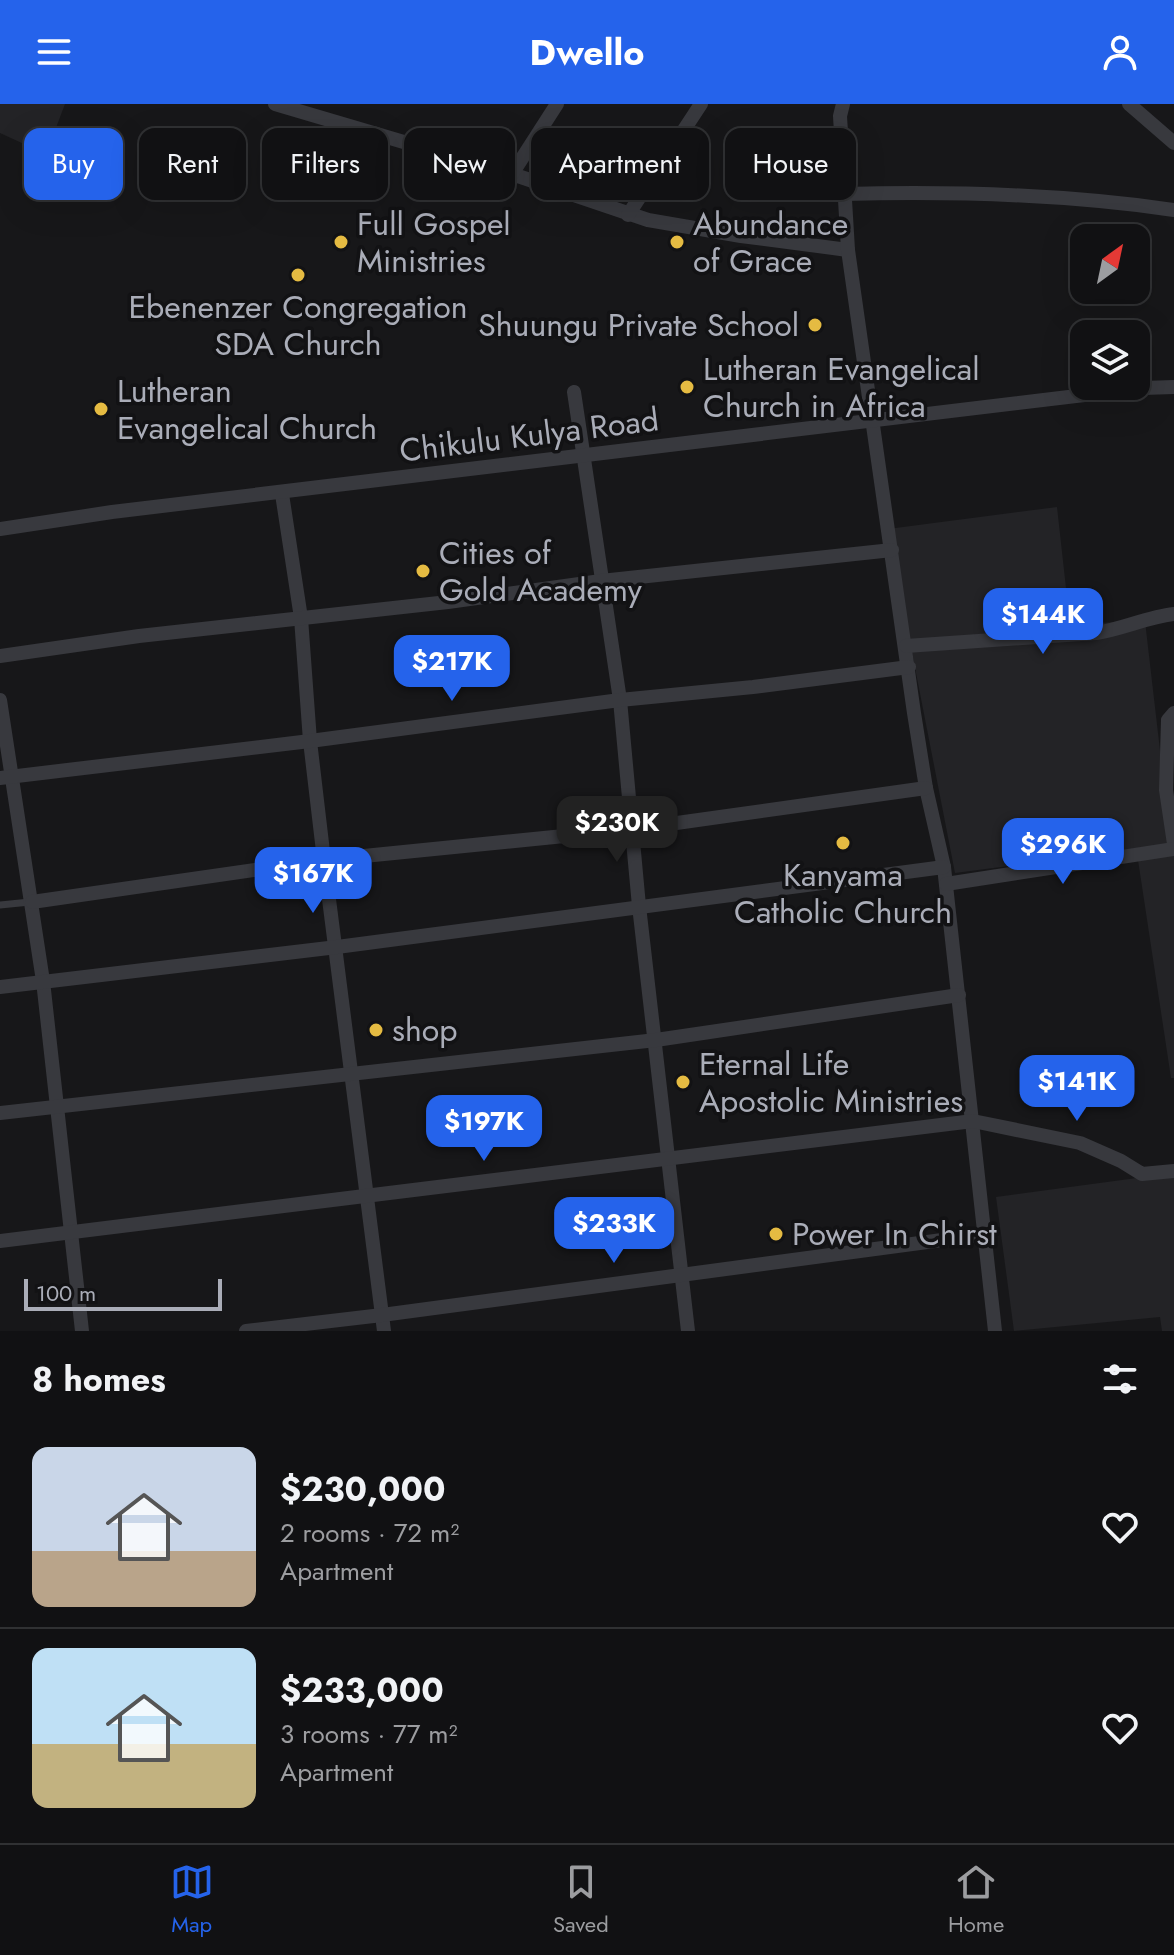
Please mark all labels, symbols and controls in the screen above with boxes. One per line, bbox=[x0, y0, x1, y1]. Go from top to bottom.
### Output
text: Dwello bbox=[529, 26, 645, 78]
icon: menu bbox=[32, 30, 76, 74]
icon: person bbox=[1098, 30, 1142, 74]
chip: Buy bbox=[24, 128, 123, 200]
chip: Rent bbox=[139, 128, 246, 200]
chip: Filters bbox=[262, 128, 388, 200]
chip: New bbox=[404, 128, 515, 200]
chip: Apartment bbox=[531, 128, 709, 200]
chip: House bbox=[725, 128, 856, 200]
place label: Full Gospel Ministries bbox=[357, 201, 511, 284]
place label: Abundance of Grace bbox=[693, 201, 848, 284]
north arrow bbox=[1070, 224, 1150, 304]
map controls bbox=[1070, 224, 1150, 400]
marker: Full Gospel Ministries bbox=[332, 233, 350, 251]
marker: Abundance of Grace bbox=[668, 233, 686, 251]
marker: Ebenenzer Congregation SDA Church bbox=[289, 266, 307, 284]
place label: Ebenenzer Congregation SDA Church bbox=[128, 284, 468, 367]
place label: Shuungu Private School bbox=[478, 302, 799, 348]
marker: Shuungu Private School bbox=[806, 316, 824, 334]
button: layers bbox=[1070, 320, 1150, 400]
place label: Lutheran Evangelical Church in Africa bbox=[703, 346, 980, 429]
place label: Lutheran Evangelical Church bbox=[117, 368, 377, 451]
marker: Lutheran Evangelical Church in Africa bbox=[678, 378, 696, 396]
street label: Chikulu Kulya Road bbox=[397, 396, 661, 474]
marker: Lutheran Evangelical Church bbox=[92, 400, 110, 418]
place label: Cities of Gold Academy bbox=[439, 530, 643, 613]
marker: Cities of Gold Academy bbox=[414, 562, 432, 580]
pin: $144K bbox=[987, 588, 1099, 656]
text: $144K bbox=[1001, 595, 1085, 633]
pin: $217K bbox=[396, 635, 508, 703]
text: $217K bbox=[412, 642, 492, 680]
pin: $230K bbox=[561, 796, 673, 864]
text: $230K bbox=[575, 803, 659, 841]
pin: $296K bbox=[1007, 818, 1119, 886]
text: $296K bbox=[1020, 825, 1106, 863]
marker: Kanyama Catholic Church bbox=[834, 834, 852, 852]
pin: $167K bbox=[257, 847, 369, 915]
place label: Kanyama Catholic Church bbox=[734, 852, 952, 935]
text: $167K bbox=[273, 854, 353, 892]
place label: shop bbox=[392, 1007, 457, 1053]
marker: shop bbox=[367, 1021, 385, 1039]
place label: Eternal Life Apostolic Ministries bbox=[699, 1041, 963, 1124]
pin: $141K bbox=[1021, 1055, 1133, 1123]
text: $141K bbox=[1038, 1062, 1116, 1100]
marker: Eternal Life Apostolic Ministries bbox=[674, 1073, 692, 1091]
pin: $197K bbox=[428, 1095, 540, 1163]
text: $197K bbox=[444, 1102, 524, 1140]
pin: $233K bbox=[558, 1197, 670, 1265]
text: $233K bbox=[572, 1204, 656, 1242]
place label: Power In Chirst bbox=[792, 1211, 997, 1257]
marker: Power In Chirst bbox=[767, 1225, 785, 1243]
scale bar bbox=[24, 1275, 222, 1311]
text: 100 m bbox=[36, 1277, 96, 1309]
text: 8 homes bbox=[32, 1355, 166, 1404]
icon: filters bbox=[1098, 1357, 1142, 1401]
text: $230,000 bbox=[280, 1465, 446, 1514]
icon: home bbox=[96, 1479, 192, 1575]
icon: heart bbox=[1098, 1505, 1142, 1549]
text: 2 rooms · 72 m² bbox=[280, 1514, 459, 1552]
text: Apartment bbox=[280, 1552, 393, 1590]
text: $233,000 bbox=[280, 1666, 444, 1715]
icon: home bbox=[96, 1680, 192, 1776]
icon: heart bbox=[1098, 1706, 1142, 1750]
text: 3 rooms · 77 m² bbox=[280, 1715, 457, 1753]
text: Apartment bbox=[280, 1753, 393, 1791]
tab: Map bbox=[170, 1860, 214, 1940]
tab: Saved bbox=[553, 1860, 609, 1940]
tab: Home bbox=[948, 1860, 1004, 1940]

